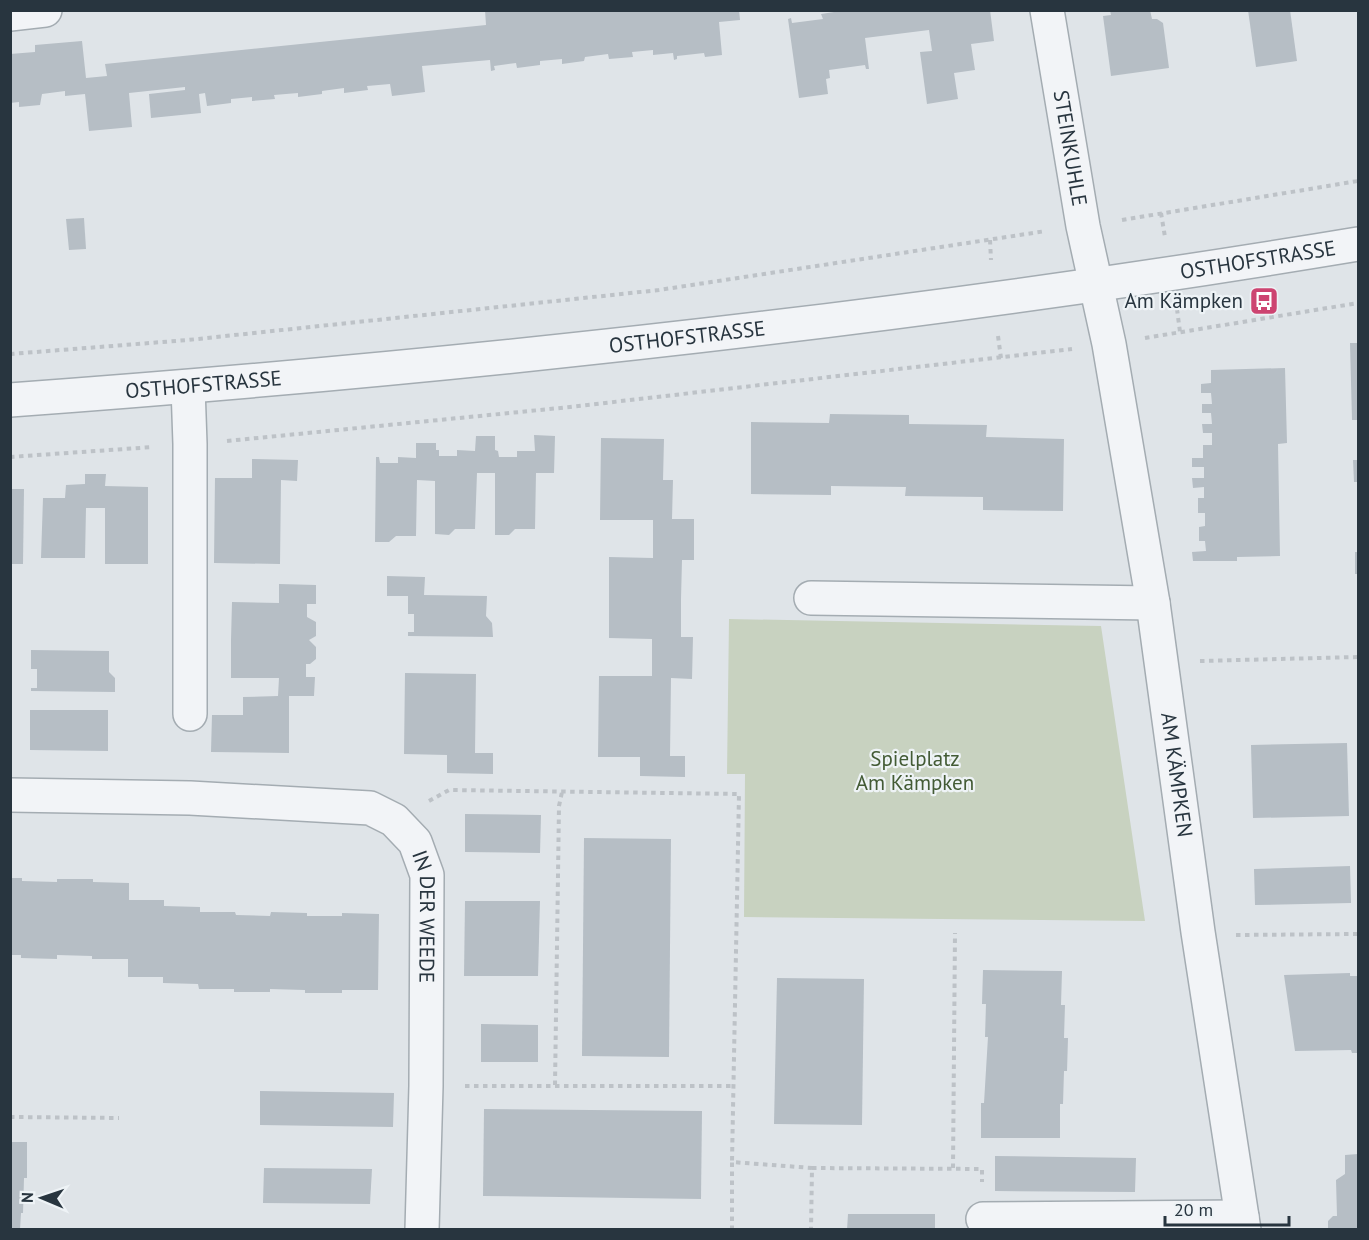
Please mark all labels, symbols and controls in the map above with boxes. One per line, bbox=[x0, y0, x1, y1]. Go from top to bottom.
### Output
street label: STEINKUHLE bbox=[1048, 88, 1093, 208]
street label: OSTHOFSTRASSE bbox=[1178, 234, 1338, 285]
bus stop icon: Am Kämpken bbox=[1248, 285, 1280, 317]
place label: Am Kämpken bbox=[1124, 287, 1243, 314]
street label: OSTHOFSTRASSE bbox=[607, 314, 767, 359]
street label: OSTHOFSTRASSE bbox=[124, 364, 283, 404]
street label: AM KÄMPKEN bbox=[1155, 711, 1199, 839]
park label: Spielplatz Am Kämpken bbox=[856, 745, 974, 796]
street label: IN DER WEEDE bbox=[406, 846, 441, 983]
north arrow bbox=[12, 1168, 72, 1228]
scale bar bbox=[1165, 1189, 1290, 1227]
text: N bbox=[17, 1192, 37, 1203]
text: 20 m bbox=[1174, 1198, 1213, 1221]

